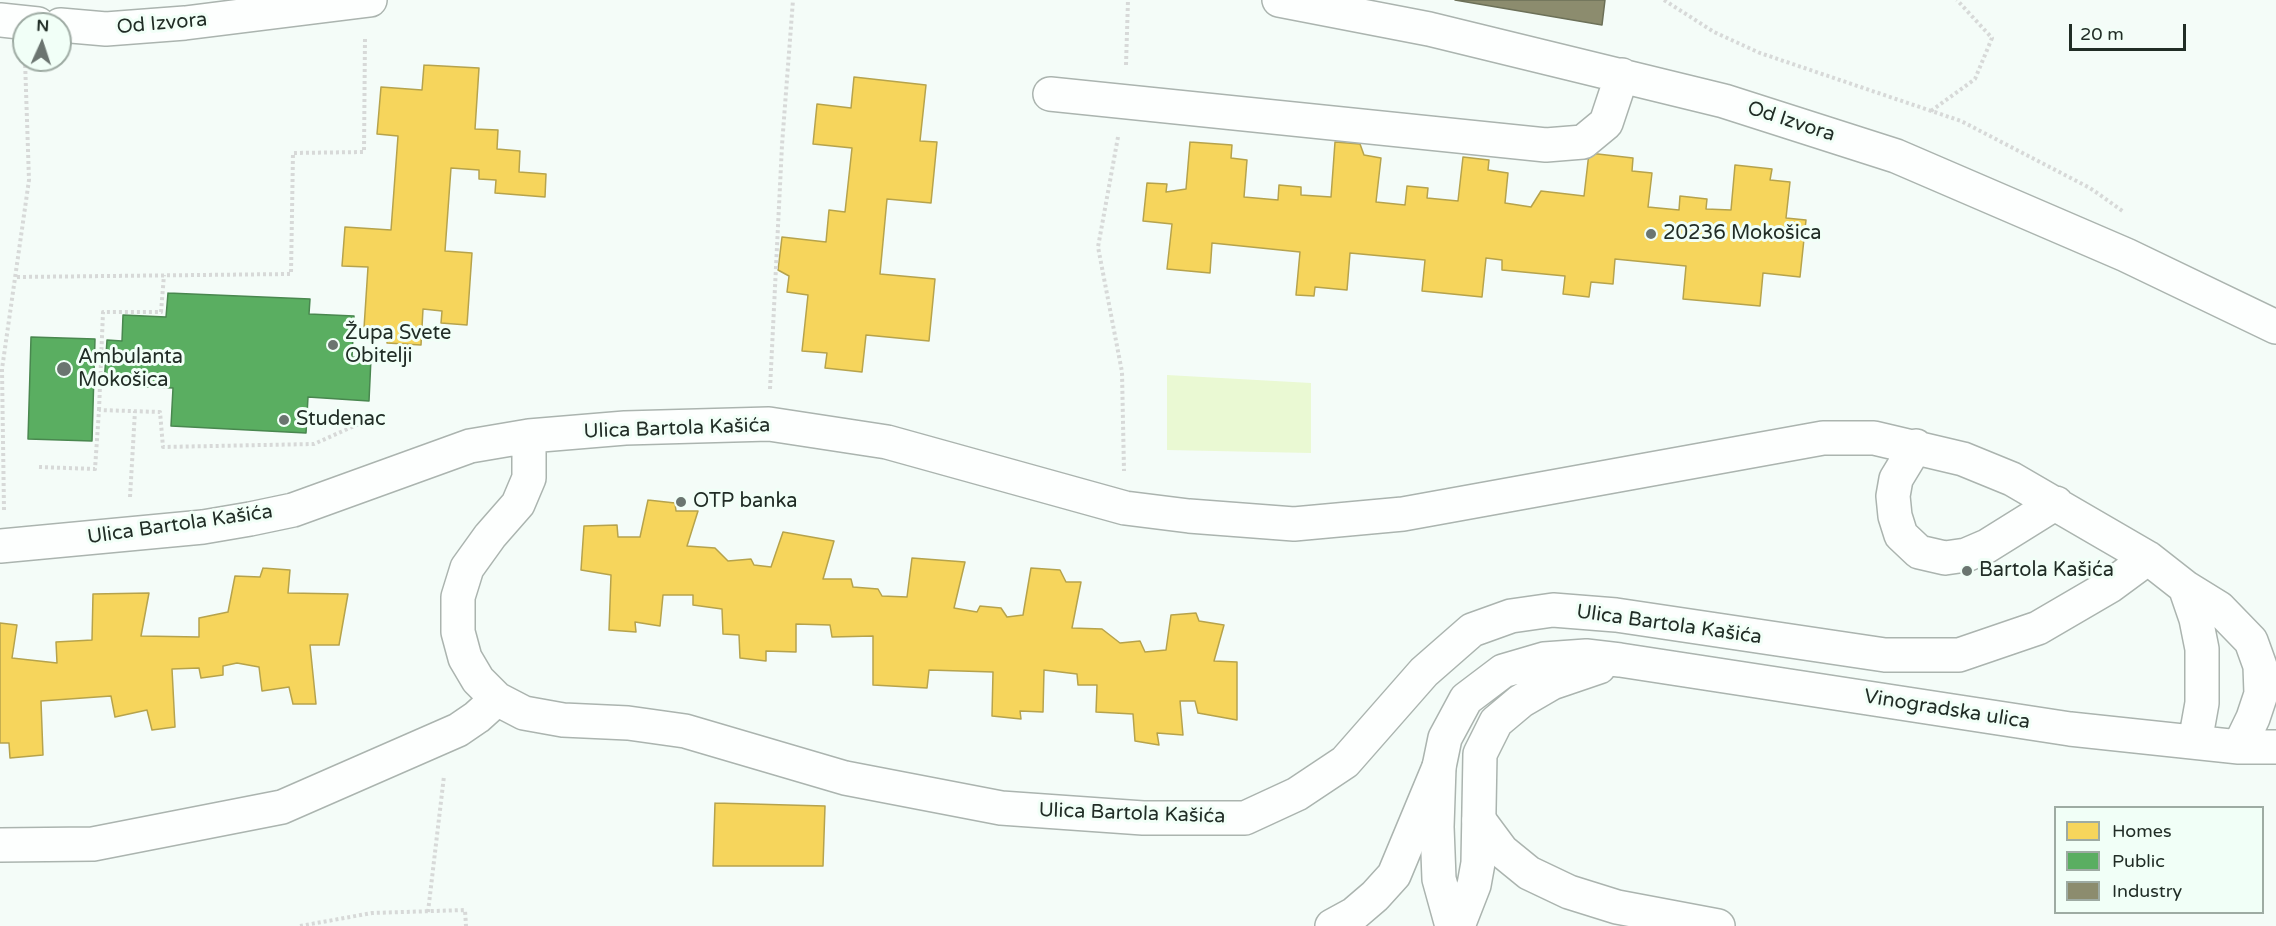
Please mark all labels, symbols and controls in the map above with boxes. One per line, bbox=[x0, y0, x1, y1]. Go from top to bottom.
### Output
street label: Od Izvora bbox=[116, 8, 208, 40]
north arrow bbox=[12, 12, 72, 72]
scale bar bbox=[2072, 12, 2189, 50]
text: N bbox=[36, 16, 50, 36]
text: 20 m bbox=[2080, 23, 2124, 45]
street label: Od Izvora bbox=[1744, 97, 1838, 147]
place label: 20236 Mokošica bbox=[1663, 222, 1822, 246]
marker: 20236 Mokošica bbox=[1644, 227, 1658, 241]
place label: Župa Svete Obitelji bbox=[345, 322, 451, 369]
marker: Župa Svete Obitelji bbox=[326, 338, 340, 352]
place label: Ambulanta Mokošica bbox=[78, 346, 183, 393]
marker: Ambulanta Mokošica bbox=[55, 360, 73, 378]
place label: Studenac bbox=[296, 408, 386, 432]
marker: Studenac bbox=[277, 413, 291, 427]
street label: Ulica Bartola Kašića bbox=[583, 414, 771, 444]
place label: OTP banka bbox=[693, 490, 797, 514]
marker: OTP banka bbox=[674, 495, 688, 509]
street label: Ulica Bartola Kašića bbox=[86, 500, 274, 550]
place label: Bartola Kašića bbox=[1979, 559, 2114, 583]
marker: Bartola Kašića bbox=[1960, 564, 1974, 578]
street label: Ulica Bartola Kašića bbox=[1575, 600, 1763, 650]
street label: Vinogradska ulica bbox=[1862, 685, 2032, 735]
street label: Ulica Bartola Kašića bbox=[1038, 799, 1226, 829]
legend bbox=[2054, 806, 2264, 914]
text: Homes bbox=[2112, 820, 2172, 842]
text: Public bbox=[2112, 850, 2165, 872]
text: Industry bbox=[2112, 880, 2182, 902]

